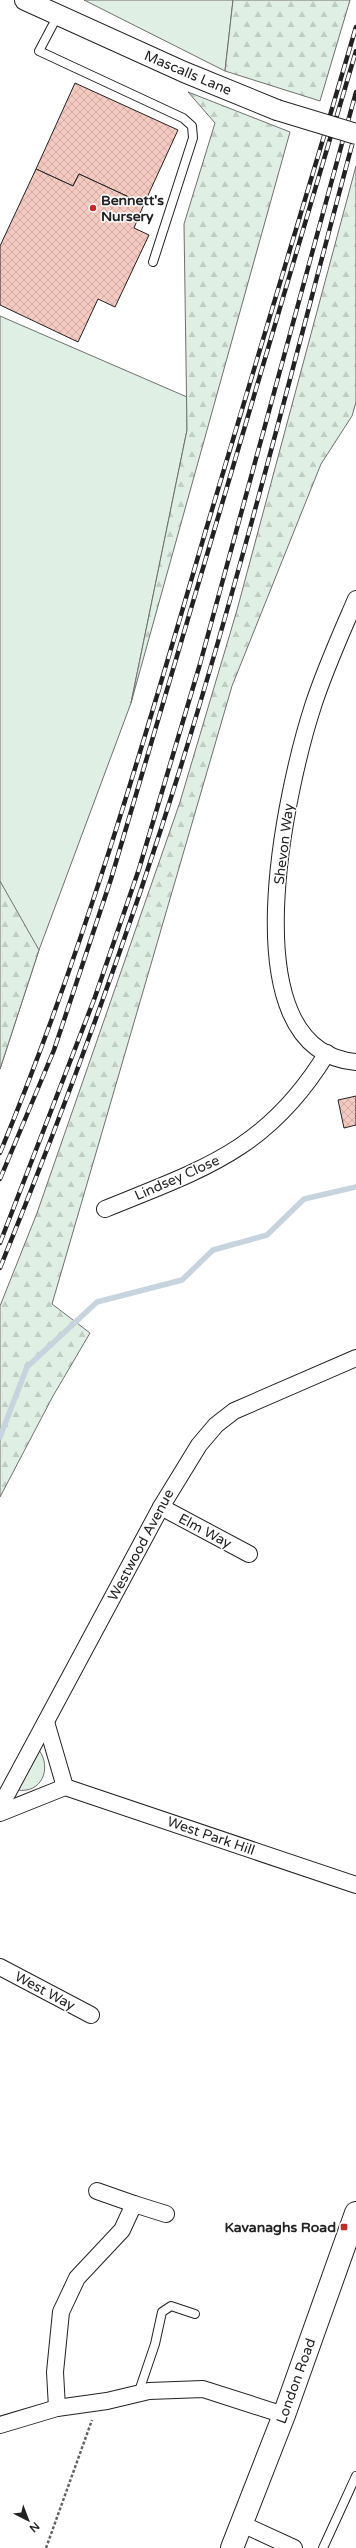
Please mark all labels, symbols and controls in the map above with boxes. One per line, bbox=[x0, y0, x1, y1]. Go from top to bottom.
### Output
street label: Mascalls Lane bbox=[142, 47, 234, 99]
place label: Bennett's Nursery bbox=[101, 192, 164, 225]
marker: Bennett's Nursery bbox=[88, 203, 98, 213]
street label: Shevon Way bbox=[271, 802, 297, 886]
street label: Lindsey Close bbox=[132, 1152, 222, 1204]
street label: Westwood Avenue bbox=[104, 1486, 178, 1604]
street label: Elm Way bbox=[176, 1510, 235, 1552]
street label: West Park Hill bbox=[165, 1813, 257, 1859]
street label: West Way bbox=[12, 1968, 79, 2014]
place label: Kavanaghs Road bbox=[224, 2219, 336, 2236]
marker: Kavanaghs Road bbox=[339, 2222, 349, 2232]
street label: London Road bbox=[273, 2336, 319, 2426]
north arrow bbox=[8, 2500, 48, 2540]
text: N bbox=[27, 2519, 42, 2535]

